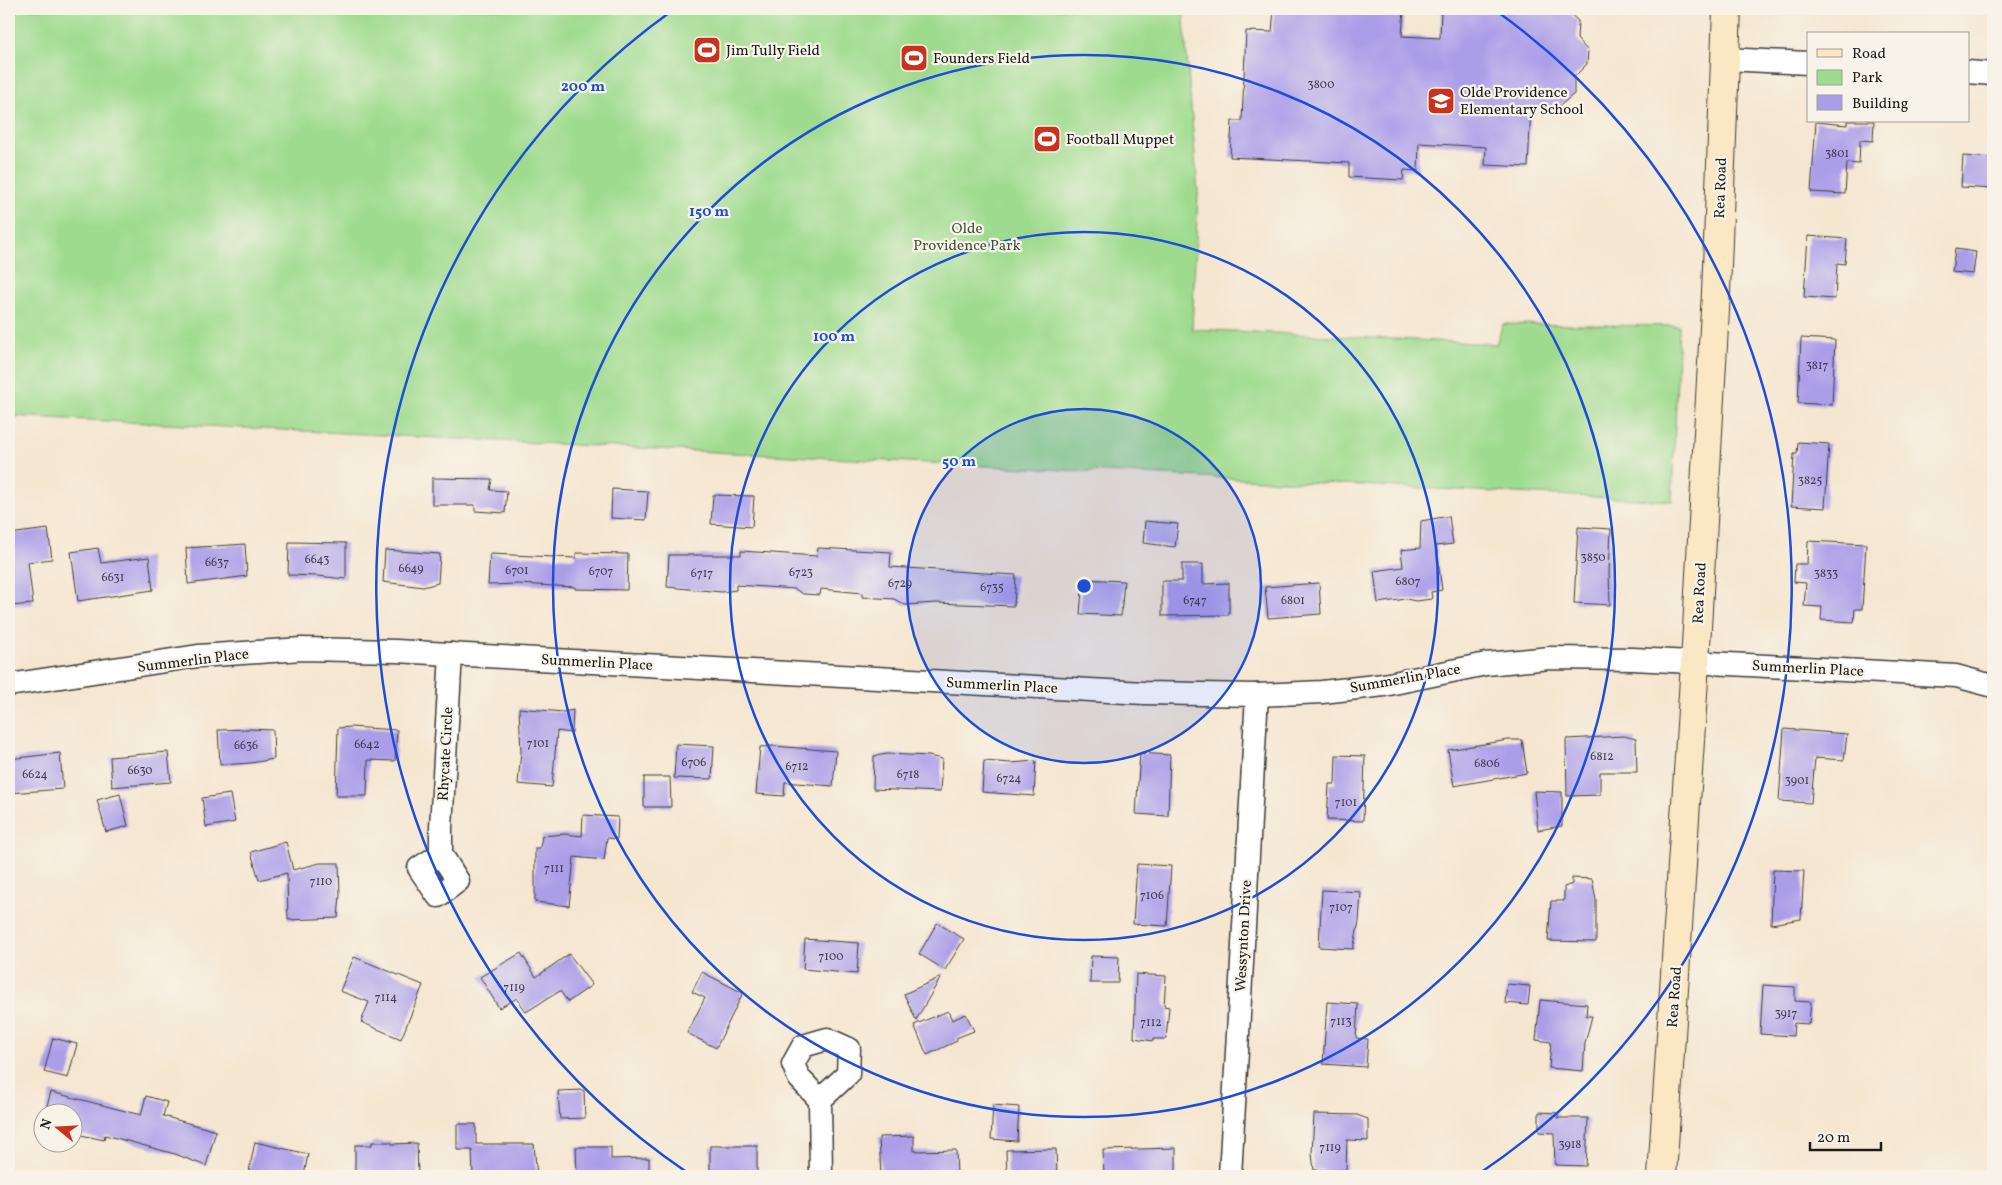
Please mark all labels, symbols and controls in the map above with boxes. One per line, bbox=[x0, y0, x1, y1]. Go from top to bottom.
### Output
legend bbox=[1807, 32, 1970, 122]
sports icon: Jim Tully Field bbox=[692, 35, 722, 65]
place label: Jim Tully Field bbox=[726, 41, 820, 62]
sports icon: Founders Field bbox=[899, 43, 929, 73]
text: Road bbox=[1852, 44, 1886, 65]
place label: Founders Field bbox=[933, 49, 1030, 70]
text: Park bbox=[1852, 68, 1883, 89]
text: 200 m bbox=[561, 77, 605, 98]
house number: 3800 bbox=[1308, 77, 1334, 93]
place label: Olde Providence Elementary School bbox=[1460, 83, 1583, 121]
school or university icon: Olde Providence Elementary School bbox=[1426, 86, 1456, 116]
text: Building bbox=[1852, 94, 1909, 115]
sports icon: Football Muppet bbox=[1032, 124, 1062, 154]
place label: Football Muppet bbox=[1066, 130, 1174, 151]
house number: 3801 bbox=[1825, 146, 1849, 162]
street label: Rea Road bbox=[1710, 157, 1733, 219]
text: 150 m bbox=[689, 202, 729, 223]
park label: Olde Providence Park bbox=[913, 219, 1021, 257]
text: 100 m bbox=[813, 327, 856, 348]
house number: 3817 bbox=[1806, 358, 1829, 374]
text: 50 m bbox=[942, 452, 976, 473]
house number: 3825 bbox=[1798, 473, 1822, 489]
house number: 3850 bbox=[1581, 550, 1605, 566]
house number: 6643 bbox=[305, 552, 329, 568]
house number: 6637 bbox=[205, 555, 229, 571]
house number: 6649 bbox=[399, 561, 423, 577]
street label: Rea Road bbox=[1688, 562, 1713, 624]
house number: 6701 bbox=[505, 563, 529, 579]
house number: 6707 bbox=[589, 564, 613, 580]
house number: 6723 bbox=[789, 565, 813, 581]
house number: 6717 bbox=[691, 566, 713, 582]
house number: 3833 bbox=[1814, 566, 1838, 582]
house number: 6631 bbox=[102, 570, 124, 586]
house number: 6807 bbox=[1395, 574, 1421, 590]
house number: 6729 bbox=[888, 576, 912, 592]
centre of rings bbox=[1075, 577, 1093, 595]
house number: 6735 bbox=[980, 580, 1004, 596]
house number: 6747 bbox=[1183, 593, 1207, 609]
house number: 6801 bbox=[1281, 593, 1305, 609]
street label: Summerlin Place bbox=[136, 644, 250, 679]
street label: Summerlin Place bbox=[540, 650, 653, 677]
street label: Summerlin Place bbox=[1751, 656, 1864, 683]
street label: Summerlin Place bbox=[1348, 659, 1462, 700]
street label: Summerlin Place bbox=[945, 673, 1058, 700]
street label: Rhycate Circle bbox=[434, 706, 459, 802]
house number: 7101 bbox=[527, 736, 549, 752]
house number: 6642 bbox=[354, 737, 380, 753]
house number: 6636 bbox=[234, 738, 258, 754]
house number: 6812 bbox=[1590, 749, 1614, 765]
house number: 6706 bbox=[682, 755, 706, 771]
house number: 6806 bbox=[1474, 756, 1500, 772]
house number: 6712 bbox=[786, 759, 809, 775]
house number: 6630 bbox=[127, 763, 153, 779]
house number: 6624 bbox=[22, 767, 48, 783]
house number: 6718 bbox=[897, 767, 919, 783]
house number: 6724 bbox=[997, 771, 1021, 787]
house number: 3901 bbox=[1785, 773, 1809, 789]
house number: 7101 bbox=[1335, 795, 1357, 811]
house number: 7111 bbox=[544, 861, 564, 877]
house number: 7110 bbox=[310, 874, 332, 890]
street label: Wessynton Drive bbox=[1231, 879, 1258, 993]
house number: 7106 bbox=[1140, 888, 1164, 904]
house number: 7107 bbox=[1329, 900, 1353, 916]
house number: 7100 bbox=[818, 949, 844, 965]
street label: Rea Road bbox=[1663, 966, 1688, 1028]
house number: 7119 bbox=[503, 980, 525, 996]
house number: 7114 bbox=[375, 990, 397, 1006]
house number: 3917 bbox=[1775, 1006, 1797, 1022]
house number: 7113 bbox=[1330, 1014, 1352, 1030]
house number: 7112 bbox=[1140, 1015, 1162, 1031]
north arrow bbox=[32, 1102, 82, 1152]
text: N bbox=[36, 1117, 58, 1132]
scale bar bbox=[1810, 1120, 1881, 1152]
text: 20 m bbox=[1817, 1128, 1850, 1149]
house number: 3918 bbox=[1559, 1137, 1581, 1153]
house number: 7119 bbox=[1319, 1140, 1341, 1156]

